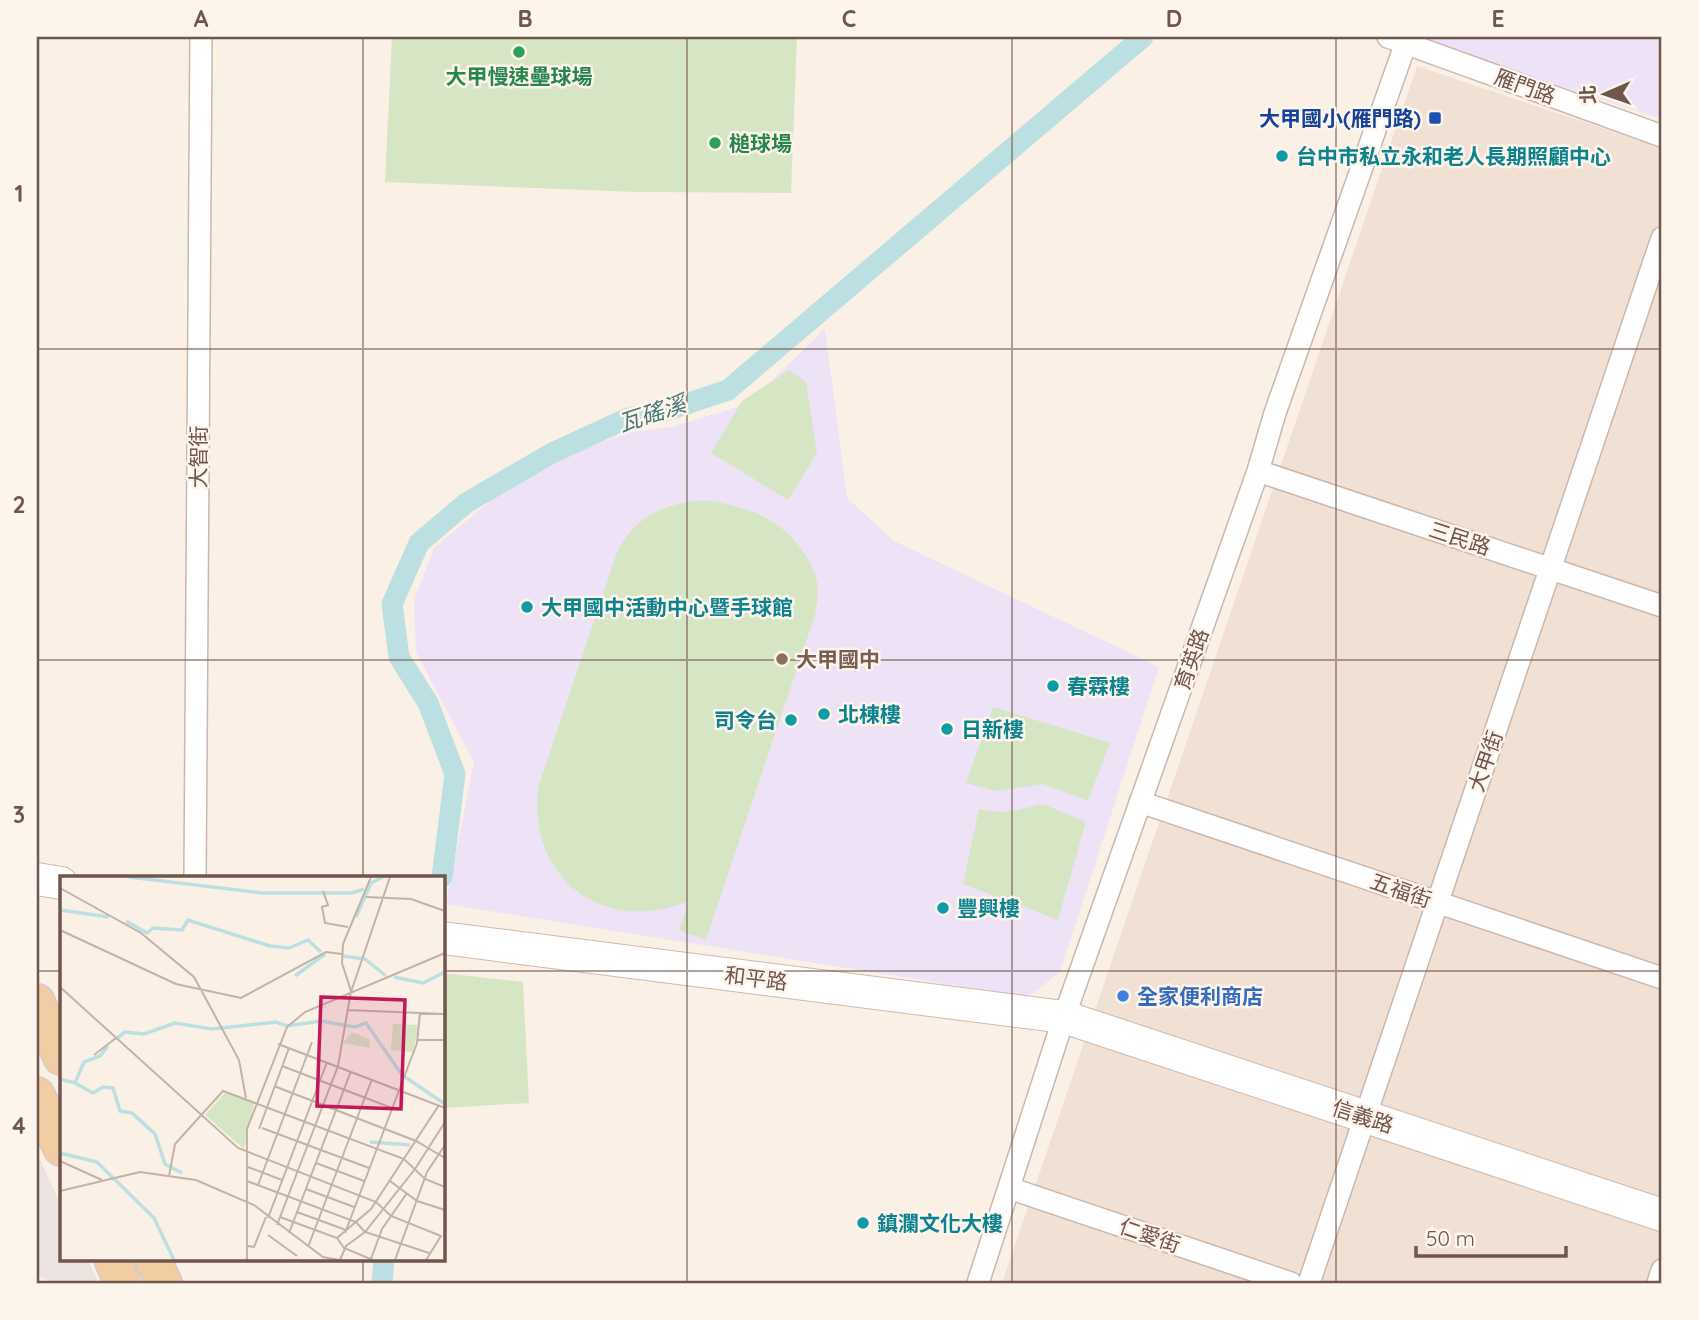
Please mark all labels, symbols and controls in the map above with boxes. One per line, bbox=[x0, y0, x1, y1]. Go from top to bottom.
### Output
text: A bbox=[194, 4, 209, 33]
text: B bbox=[517, 4, 533, 33]
text: C bbox=[842, 4, 856, 33]
text: D bbox=[1166, 4, 1182, 33]
text: E bbox=[1491, 4, 1505, 33]
marker: 大甲慢速壘球場 bbox=[511, 44, 527, 60]
north arrow bbox=[1570, 60, 1640, 130]
place label: 大甲慢速壘球場 bbox=[446, 63, 593, 89]
street label: 雁門路 bbox=[1491, 63, 1559, 109]
text: 北 bbox=[1576, 85, 1600, 105]
place label: 大甲國小(雁門路) bbox=[1259, 105, 1421, 131]
marker: 大甲國小(雁門路) bbox=[1427, 110, 1443, 126]
place label: 槌球場 bbox=[729, 130, 792, 156]
marker: 槌球場 bbox=[707, 135, 723, 151]
place label: 台中市私立永和老人長期照顧中心 bbox=[1296, 143, 1611, 169]
marker: 台中市私立永和老人長期照顧中心 bbox=[1274, 148, 1290, 164]
text: 1 bbox=[15, 179, 23, 208]
water label: 瓦磘溪 bbox=[615, 388, 692, 437]
street label: 大智街 bbox=[185, 426, 211, 489]
text: 2 bbox=[12, 490, 26, 519]
street label: 三民路 bbox=[1426, 516, 1494, 560]
place label: 大甲國中活動中心暨手球館 bbox=[541, 594, 793, 620]
marker: 大甲國中活動中心暨手球館 bbox=[519, 599, 535, 615]
street label: 育英路 bbox=[1168, 625, 1214, 693]
place label: 大甲國中 bbox=[796, 646, 880, 672]
marker: 大甲國中 bbox=[774, 651, 790, 667]
place label: 春霖樓 bbox=[1067, 673, 1130, 699]
marker: 春霖樓 bbox=[1045, 678, 1061, 694]
place label: 北棟樓 bbox=[838, 701, 901, 727]
marker: 北棟樓 bbox=[816, 706, 832, 722]
place label: 司令台 bbox=[714, 707, 777, 733]
marker: 司令台 bbox=[783, 712, 799, 728]
place label: 日新樓 bbox=[961, 716, 1024, 742]
marker: 日新樓 bbox=[939, 721, 955, 737]
street label: 大甲街 bbox=[1462, 727, 1508, 795]
text: 3 bbox=[13, 800, 25, 829]
street label: 五福街 bbox=[1367, 867, 1435, 913]
inset map bbox=[60, 876, 444, 1260]
place label: 豐興樓 bbox=[957, 895, 1020, 921]
marker: 豐興樓 bbox=[935, 900, 951, 916]
street label: 和平路 bbox=[723, 961, 789, 995]
place label: 全家便利商店 bbox=[1137, 983, 1263, 1009]
marker: 全家便利商店 bbox=[1115, 988, 1131, 1004]
street label: 信義路 bbox=[1329, 1094, 1397, 1138]
text: 4 bbox=[12, 1111, 26, 1140]
place label: 鎮瀾文化大樓 bbox=[877, 1210, 1003, 1236]
street label: 仁愛街 bbox=[1116, 1212, 1184, 1258]
marker: 鎮瀾文化大樓 bbox=[855, 1215, 871, 1231]
scale bar bbox=[1416, 1215, 1566, 1259]
text: 50 m bbox=[1426, 1225, 1475, 1251]

